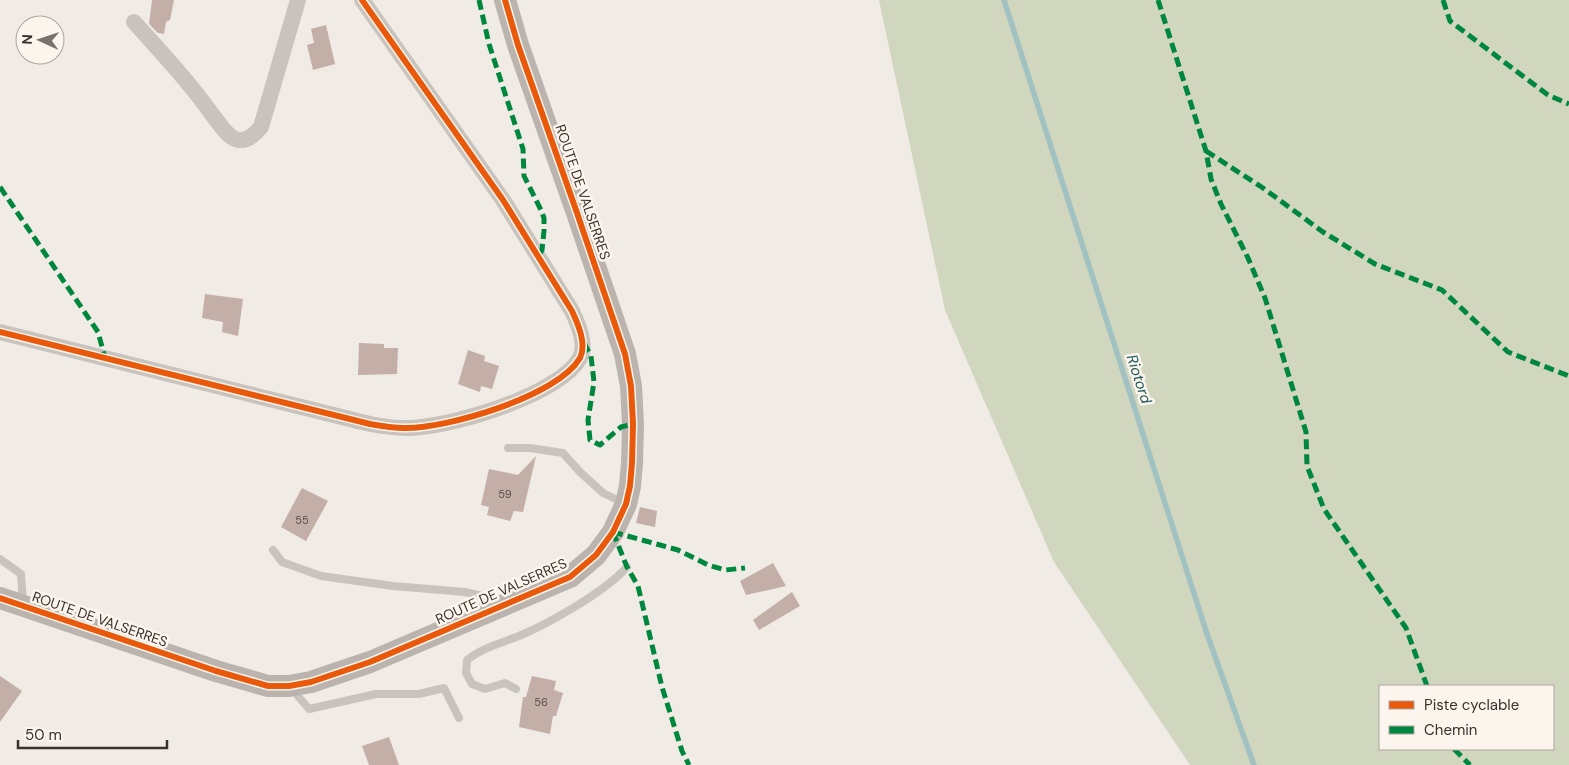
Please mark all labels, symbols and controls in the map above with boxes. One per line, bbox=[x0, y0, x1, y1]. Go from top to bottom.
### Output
north arrow bbox=[15, 15, 65, 65]
text: N bbox=[18, 34, 36, 45]
street label: ROUTE DE VALSERRES bbox=[551, 122, 615, 262]
water label: Riotord bbox=[1122, 352, 1157, 407]
house number: 59 bbox=[498, 487, 512, 501]
house number: 55 bbox=[295, 513, 309, 527]
street label: ROUTE DE VALSERRES bbox=[432, 554, 570, 628]
street label: ROUTE DE VALSERRES bbox=[30, 587, 170, 651]
legend bbox=[1379, 685, 1554, 750]
house number: 56 bbox=[534, 695, 548, 709]
text: Piste cyclable bbox=[1424, 695, 1519, 715]
scale bar bbox=[18, 718, 166, 750]
text: Chemin bbox=[1424, 720, 1477, 740]
text: 50 m bbox=[25, 725, 62, 745]

